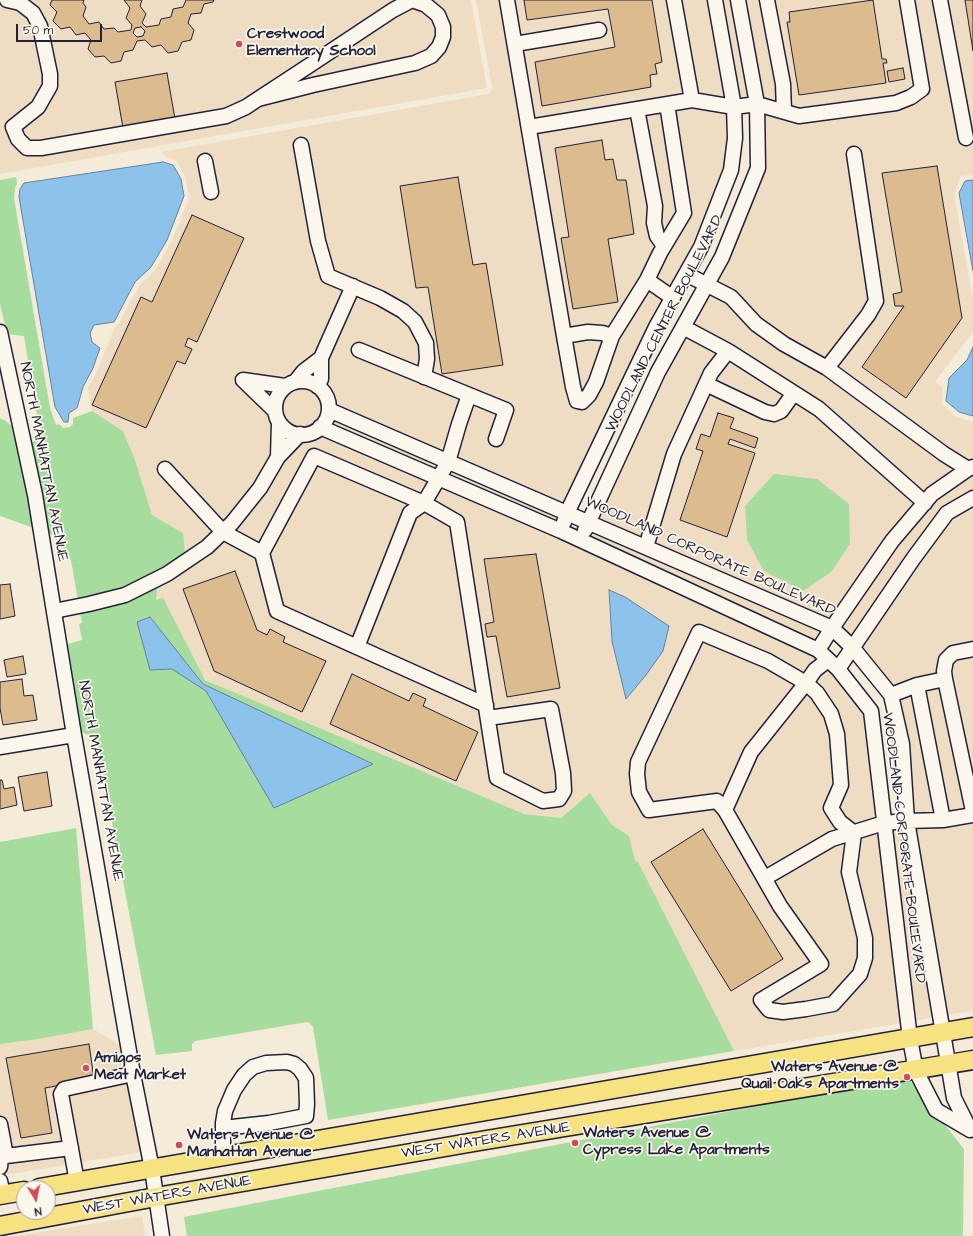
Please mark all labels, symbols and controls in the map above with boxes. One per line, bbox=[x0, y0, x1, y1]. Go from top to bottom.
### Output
scale bar bbox=[18, 16, 104, 42]
text: 50 m bbox=[23, 22, 53, 39]
place label: Crestwood Elementary School bbox=[247, 26, 376, 61]
marker: Crestwood Elementary School bbox=[234, 39, 244, 49]
street label: WOODLAND CENTER BOULEVARD bbox=[602, 213, 728, 435]
street label: NORTH MANHATTAN AVENUE bbox=[15, 361, 71, 563]
street label: WOODLAND CORPORATE BOULEVARD bbox=[582, 493, 838, 621]
street label: NORTH MANHATTAN AVENUE bbox=[74, 679, 126, 883]
street label: WOODLAND CORPORATE BOULEVARD bbox=[877, 712, 929, 984]
place label: Amigos Meat Market bbox=[94, 1050, 186, 1085]
place label: Waters Avenue @ Quail Oaks Apartments bbox=[741, 1059, 899, 1094]
marker: Amigos Meat Market bbox=[81, 1063, 91, 1073]
marker: Waters Avenue @ Quail Oaks Apartments bbox=[902, 1072, 912, 1082]
street label: WEST WATERS AVENUE bbox=[400, 1119, 572, 1163]
place label: Waters Avenue @ Cypress Lake Apartments bbox=[583, 1125, 770, 1160]
place label: Waters Avenue @ Manhattan Avenue bbox=[187, 1127, 315, 1162]
marker: Waters Avenue @ Cypress Lake Apartments bbox=[570, 1138, 580, 1148]
marker: Waters Avenue @ Manhattan Avenue bbox=[174, 1140, 184, 1150]
street label: WEST WATERS AVENUE bbox=[81, 1172, 253, 1220]
north arrow bbox=[16, 1180, 56, 1220]
text: N bbox=[33, 1203, 43, 1219]

